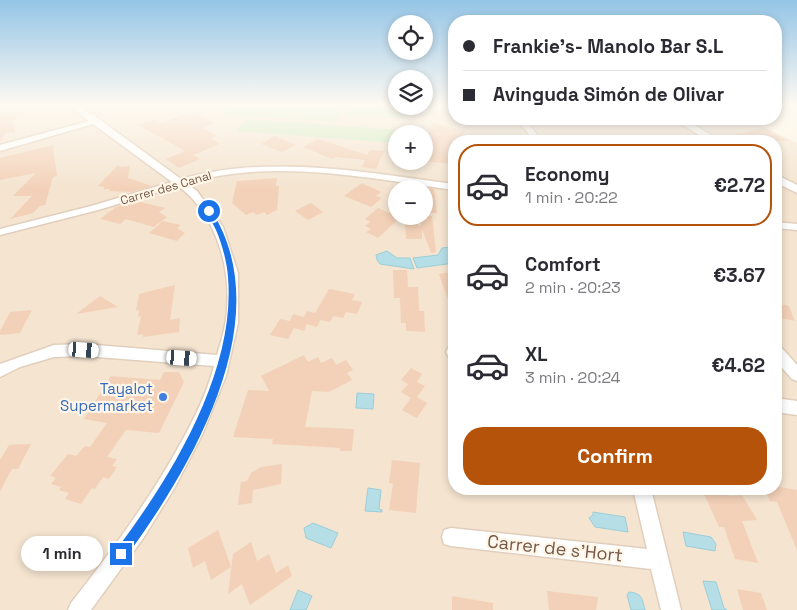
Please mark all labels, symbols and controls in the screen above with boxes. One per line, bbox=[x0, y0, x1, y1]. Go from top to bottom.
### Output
map controls bbox=[388, 15, 433, 225]
button: locate bbox=[388, 15, 433, 60]
text: Frankie's- Manolo Bar S.L bbox=[493, 34, 723, 59]
button: layers bbox=[388, 70, 433, 115]
text: Avinguda Simón de Olivar bbox=[493, 82, 724, 107]
button: + bbox=[388, 125, 433, 170]
text: Economy bbox=[525, 162, 609, 187]
icon: car bbox=[465, 163, 510, 208]
street label: Carrer des Canal bbox=[119, 167, 213, 209]
text: €2.72 bbox=[714, 173, 765, 198]
button: − bbox=[388, 180, 433, 225]
text: 1 min · 20:22 bbox=[525, 187, 618, 208]
route start bbox=[198, 200, 220, 222]
text: Comfort bbox=[525, 252, 601, 277]
icon: car bbox=[465, 253, 510, 298]
text: €3.67 bbox=[713, 263, 765, 288]
text: 2 min · 20:23 bbox=[525, 277, 621, 298]
car bbox=[68, 341, 99, 359]
text: XL bbox=[525, 342, 548, 367]
icon: car bbox=[465, 343, 510, 388]
car bbox=[166, 349, 197, 367]
text: €4.62 bbox=[712, 353, 765, 378]
text: 3 min · 20:24 bbox=[525, 367, 621, 388]
place label: Tayalot Supermarket bbox=[60, 379, 153, 415]
marker: Tayalot Supermarket bbox=[157, 391, 169, 403]
button: Confirm bbox=[463, 427, 767, 485]
street label: Carrer de s'Hort bbox=[486, 529, 624, 567]
callout: 1 min bbox=[21, 536, 104, 572]
text: 1 min bbox=[42, 543, 82, 564]
route end bbox=[110, 543, 132, 565]

